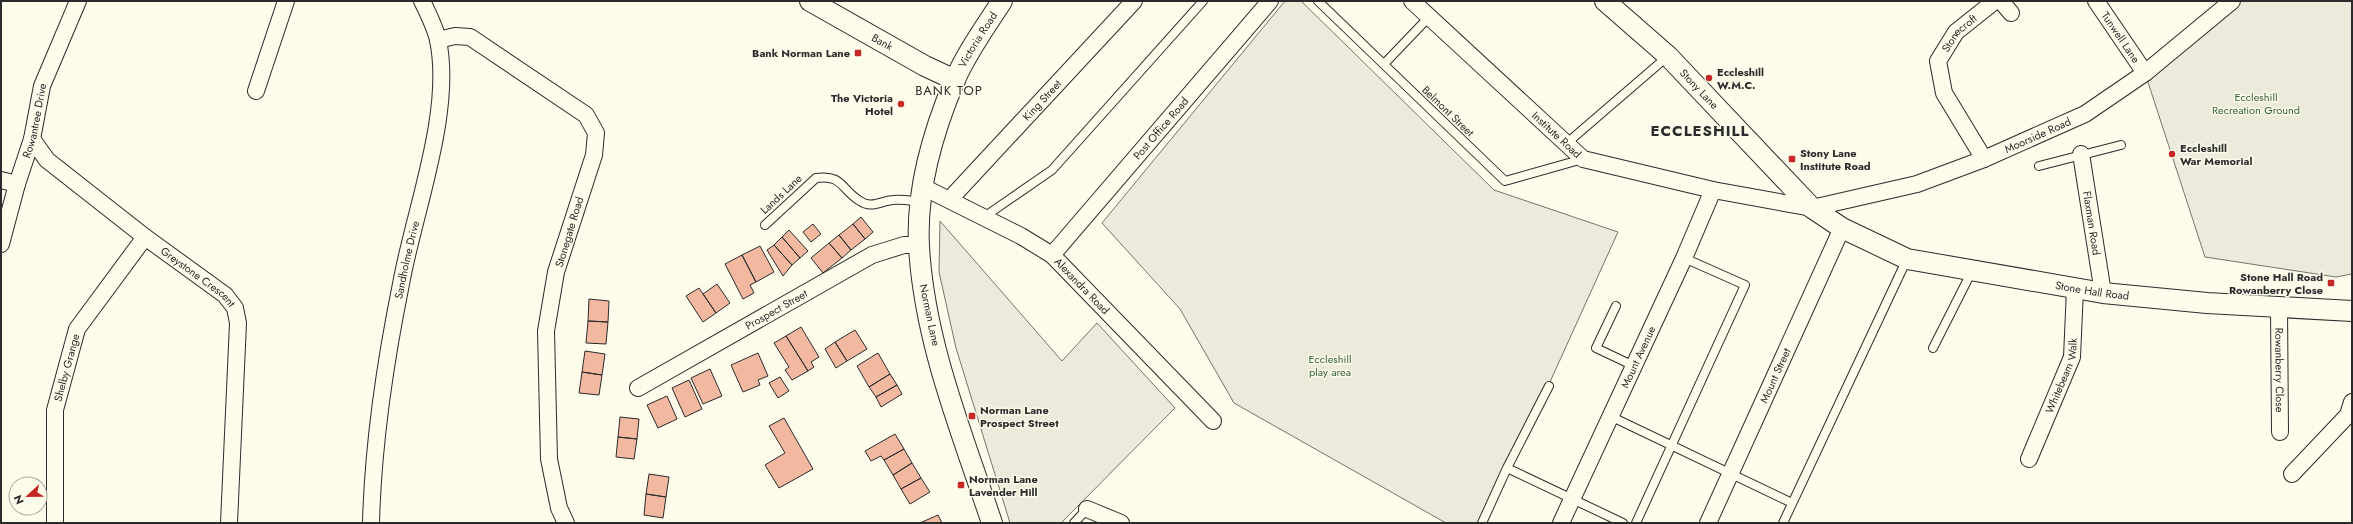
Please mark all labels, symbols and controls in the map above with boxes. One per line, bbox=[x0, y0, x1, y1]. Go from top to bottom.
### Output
street label: Victoria Road bbox=[954, 8, 1001, 70]
street label: Tunwell Lane bbox=[2098, 9, 2144, 66]
street label: Stonecroft bbox=[1937, 10, 1980, 55]
street label: Bank bbox=[869, 29, 896, 54]
place label: Bank Norman Lane bbox=[752, 45, 850, 61]
marker: Bank Norman Lane bbox=[853, 48, 863, 58]
place label: Eccleshill W.M.C. bbox=[1717, 64, 1764, 93]
street label: Stony Lane bbox=[1676, 65, 1723, 113]
marker: Eccleshill W.M.C. bbox=[1704, 73, 1714, 83]
street label: King Street bbox=[1019, 76, 1065, 124]
district label: BANK TOP bbox=[915, 81, 983, 100]
street label: Rowantree Drive bbox=[18, 82, 50, 160]
street label: Belmont Street bbox=[1418, 82, 1478, 140]
park label: Eccleshill Recreation Ground bbox=[2212, 89, 2300, 118]
place label: The Victoria Hotel bbox=[831, 90, 893, 119]
street label: Post Office Road bbox=[1129, 93, 1192, 163]
marker: The Victoria Hotel bbox=[896, 99, 906, 109]
street label: Institute Road bbox=[1528, 108, 1585, 162]
street label: Moorside Road bbox=[2002, 113, 2073, 157]
district label: ECCLESHILL bbox=[1651, 120, 1749, 142]
place label: Eccleshill War Memorial bbox=[2180, 140, 2252, 169]
place label: Stony Lane Institute Road bbox=[1800, 145, 1871, 174]
marker: Eccleshill War Memorial bbox=[2167, 149, 2177, 159]
marker: Stony Lane Institute Road bbox=[1787, 154, 1797, 164]
street label: Lands Lane bbox=[757, 170, 806, 217]
street label: Flaxman Road bbox=[2079, 190, 2105, 256]
street label: Stonegate Road bbox=[551, 195, 587, 269]
street label: Sandholme Drive bbox=[390, 219, 423, 300]
street label: Greystone Crescent bbox=[157, 243, 240, 311]
street label: Alexandra Road bbox=[1051, 254, 1113, 318]
place label: Stone Hall Road Rowanberry Close bbox=[2229, 269, 2323, 298]
street label: Stone Hall Road bbox=[2054, 277, 2130, 303]
marker: Stone Hall Road Rowanberry Close bbox=[2326, 278, 2336, 288]
street label: Norman Lane bbox=[916, 283, 944, 348]
street label: Prospect Street bbox=[742, 285, 811, 334]
street label: Mount Avenue bbox=[1617, 323, 1659, 391]
street label: Rowanberry Close bbox=[2271, 328, 2288, 413]
street label: Shelby Grange bbox=[50, 332, 83, 403]
street label: Whitebeam Walk bbox=[2041, 337, 2081, 416]
street label: Mount Street bbox=[1756, 345, 1795, 406]
park label: Eccleshill play area bbox=[1309, 351, 1351, 380]
place label: Norman Lane Prospect Street bbox=[980, 402, 1059, 431]
marker: Norman Lane Prospect Street bbox=[967, 411, 977, 421]
place label: Norman Lane Lavender Hill bbox=[969, 471, 1038, 500]
north arrow bbox=[8, 476, 48, 516]
marker: Norman Lane Lavender Hill bbox=[956, 480, 966, 490]
text: N bbox=[10, 493, 28, 507]

